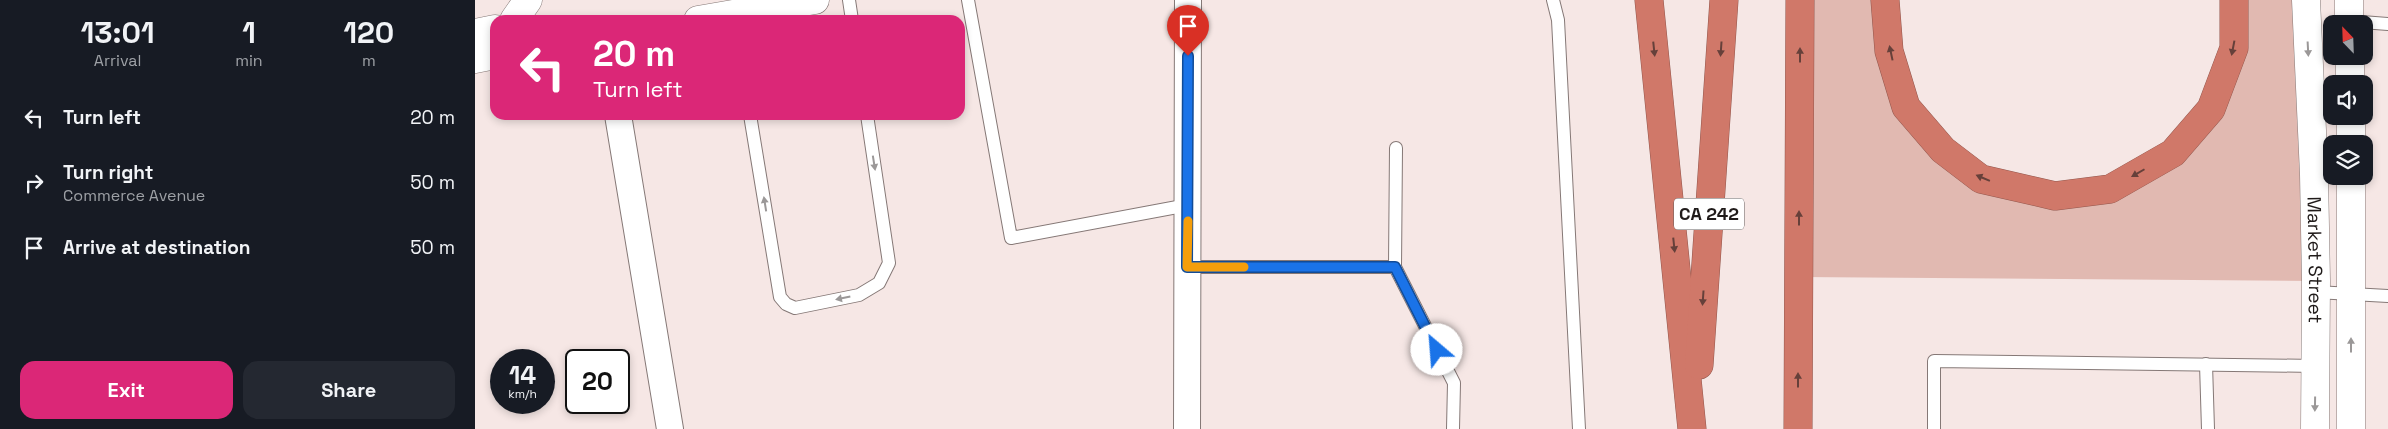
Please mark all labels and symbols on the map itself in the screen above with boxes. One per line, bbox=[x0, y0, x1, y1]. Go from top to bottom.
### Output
pin bbox=[1167, 5, 1209, 56]
north arrow bbox=[2323, 15, 2373, 65]
one-way arrow bbox=[1650, 41, 1658, 57]
one-way arrow bbox=[1716, 41, 1724, 57]
one-way arrow bbox=[2228, 41, 2236, 57]
one-way arrow bbox=[2304, 41, 2312, 57]
one-way arrow bbox=[1886, 45, 1894, 61]
one-way arrow bbox=[1796, 47, 1804, 63]
one-way arrow bbox=[870, 156, 878, 172]
one-way arrow bbox=[2132, 168, 2145, 177]
one-way arrow bbox=[1976, 174, 1991, 182]
one-way arrow bbox=[761, 195, 769, 211]
street label: Market Street bbox=[2301, 196, 2328, 323]
road number: CA 242 bbox=[1674, 198, 1744, 230]
one-way arrow bbox=[1795, 210, 1803, 226]
one-way arrow bbox=[1670, 237, 1678, 253]
one-way arrow bbox=[1699, 290, 1707, 306]
one-way arrow bbox=[836, 294, 851, 302]
position arrow bbox=[1410, 323, 1462, 375]
one-way arrow bbox=[2347, 337, 2355, 353]
speed limit sign: 20 bbox=[565, 349, 630, 414]
one-way arrow bbox=[1794, 372, 1802, 388]
one-way arrow bbox=[2311, 396, 2319, 412]

